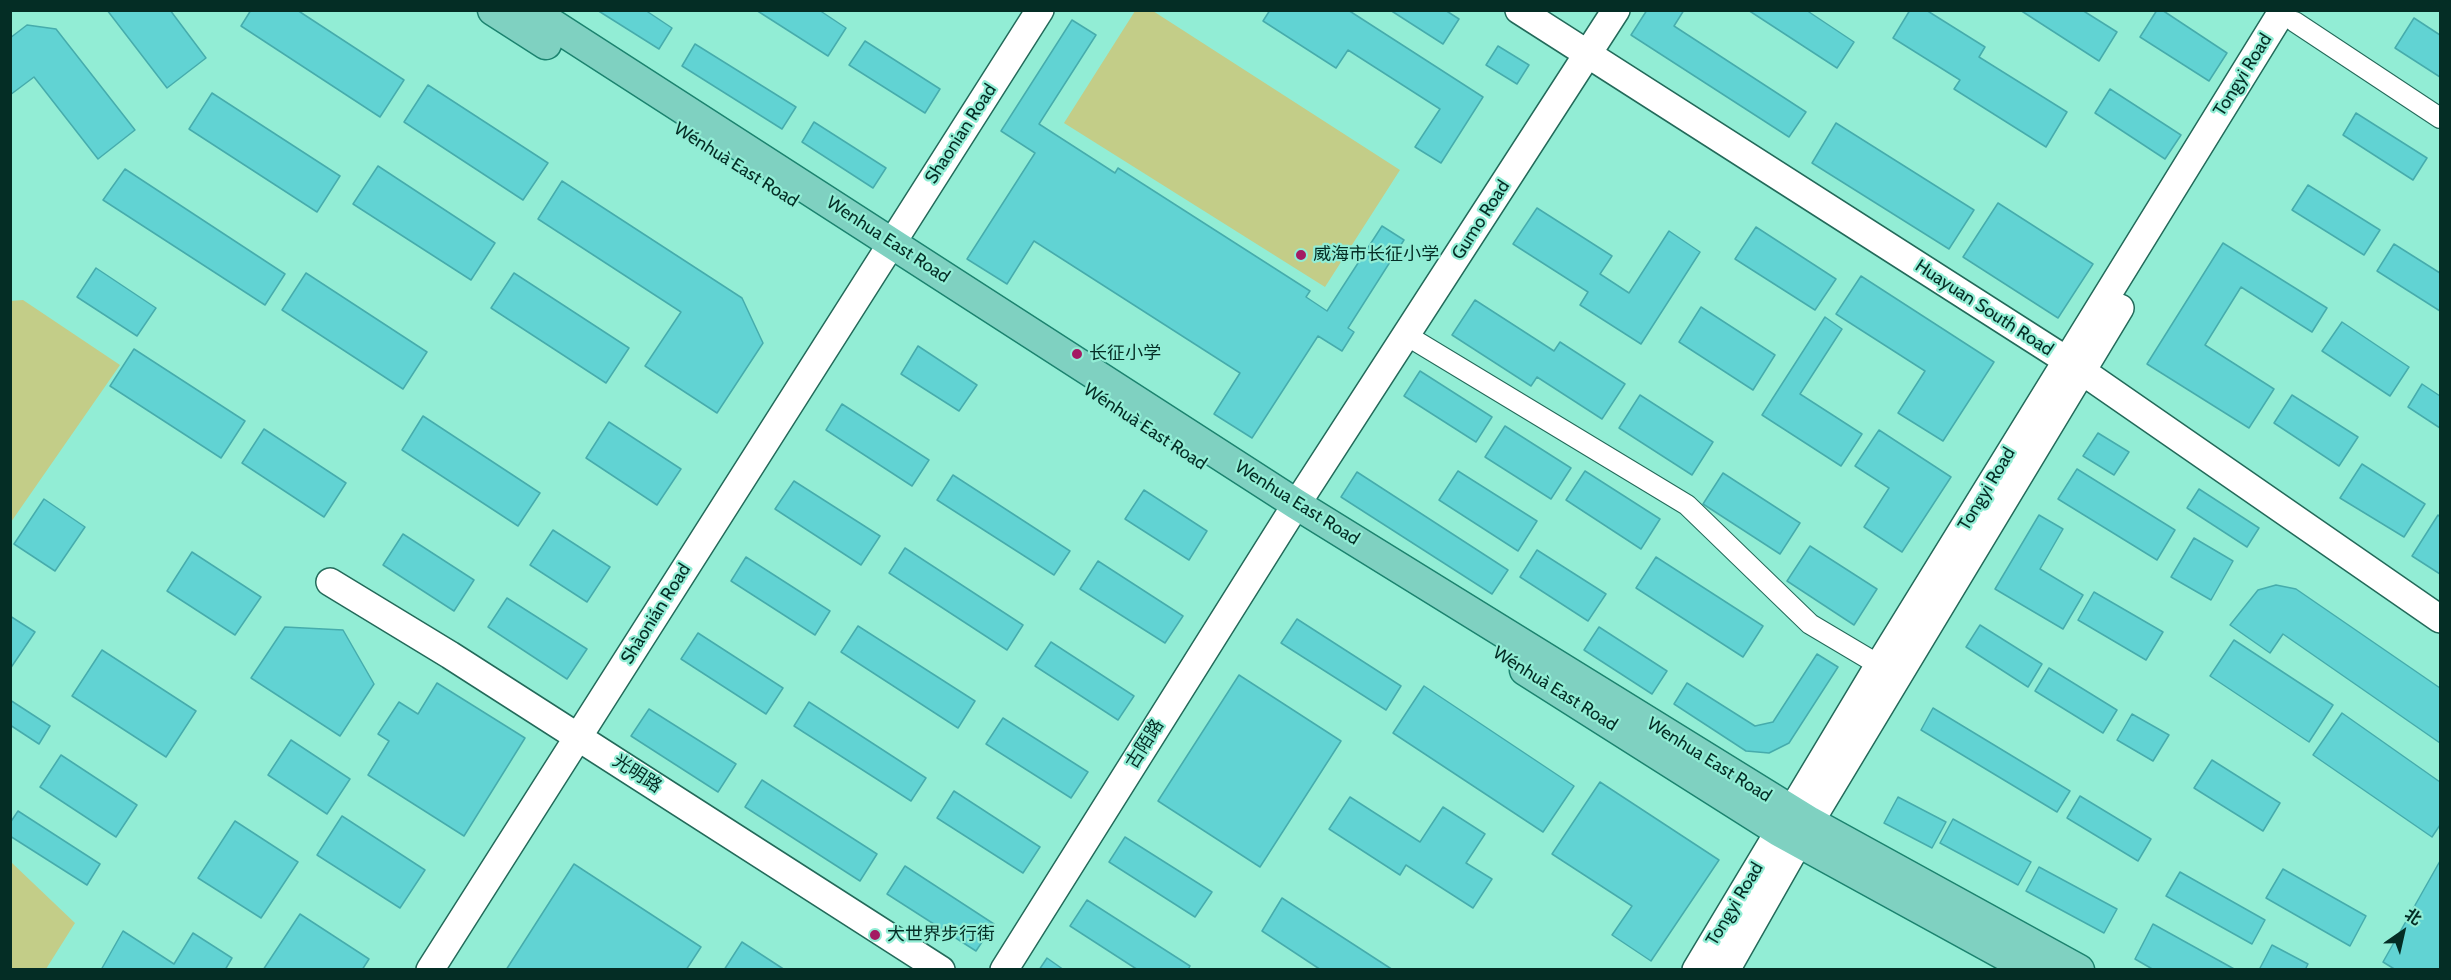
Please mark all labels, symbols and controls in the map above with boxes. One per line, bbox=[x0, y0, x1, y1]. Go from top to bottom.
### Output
street label: Tongyi Road bbox=[2209, 30, 2277, 120]
street label: Shaonian Road bbox=[921, 80, 1001, 188]
street label: Wénhuà East Road bbox=[670, 118, 802, 212]
street label: Gumo Road bbox=[1447, 176, 1515, 264]
street label: Wenhua East Road bbox=[822, 192, 954, 288]
place label: 威海市长征小学 bbox=[1313, 244, 1439, 266]
marker: 威海市长征小学 bbox=[1294, 248, 1308, 262]
street label: Huayuan South Road bbox=[1911, 255, 2057, 361]
place label: 长征小学 bbox=[1089, 343, 1161, 365]
marker: 长征小学 bbox=[1070, 347, 1084, 361]
street label: Wénhuà East Road bbox=[1079, 379, 1211, 475]
street label: Tongyi Road bbox=[1954, 444, 2020, 534]
street label: Wenhua East Road bbox=[1231, 456, 1363, 550]
street label: Shàonián Road bbox=[617, 560, 695, 668]
street label: Wénhuà East Road bbox=[1489, 642, 1621, 736]
street label: Wenhua East Road bbox=[1643, 713, 1775, 807]
street label: 古陌路 bbox=[1122, 715, 1168, 773]
street label: 光明路 bbox=[608, 750, 666, 798]
street label: Tongyi Road bbox=[1702, 859, 1768, 949]
north arrow bbox=[2373, 902, 2433, 962]
text: 北 bbox=[2401, 904, 2425, 929]
place label: 大世界步行街 bbox=[887, 924, 995, 946]
marker: 大世界步行街 bbox=[868, 928, 882, 942]

